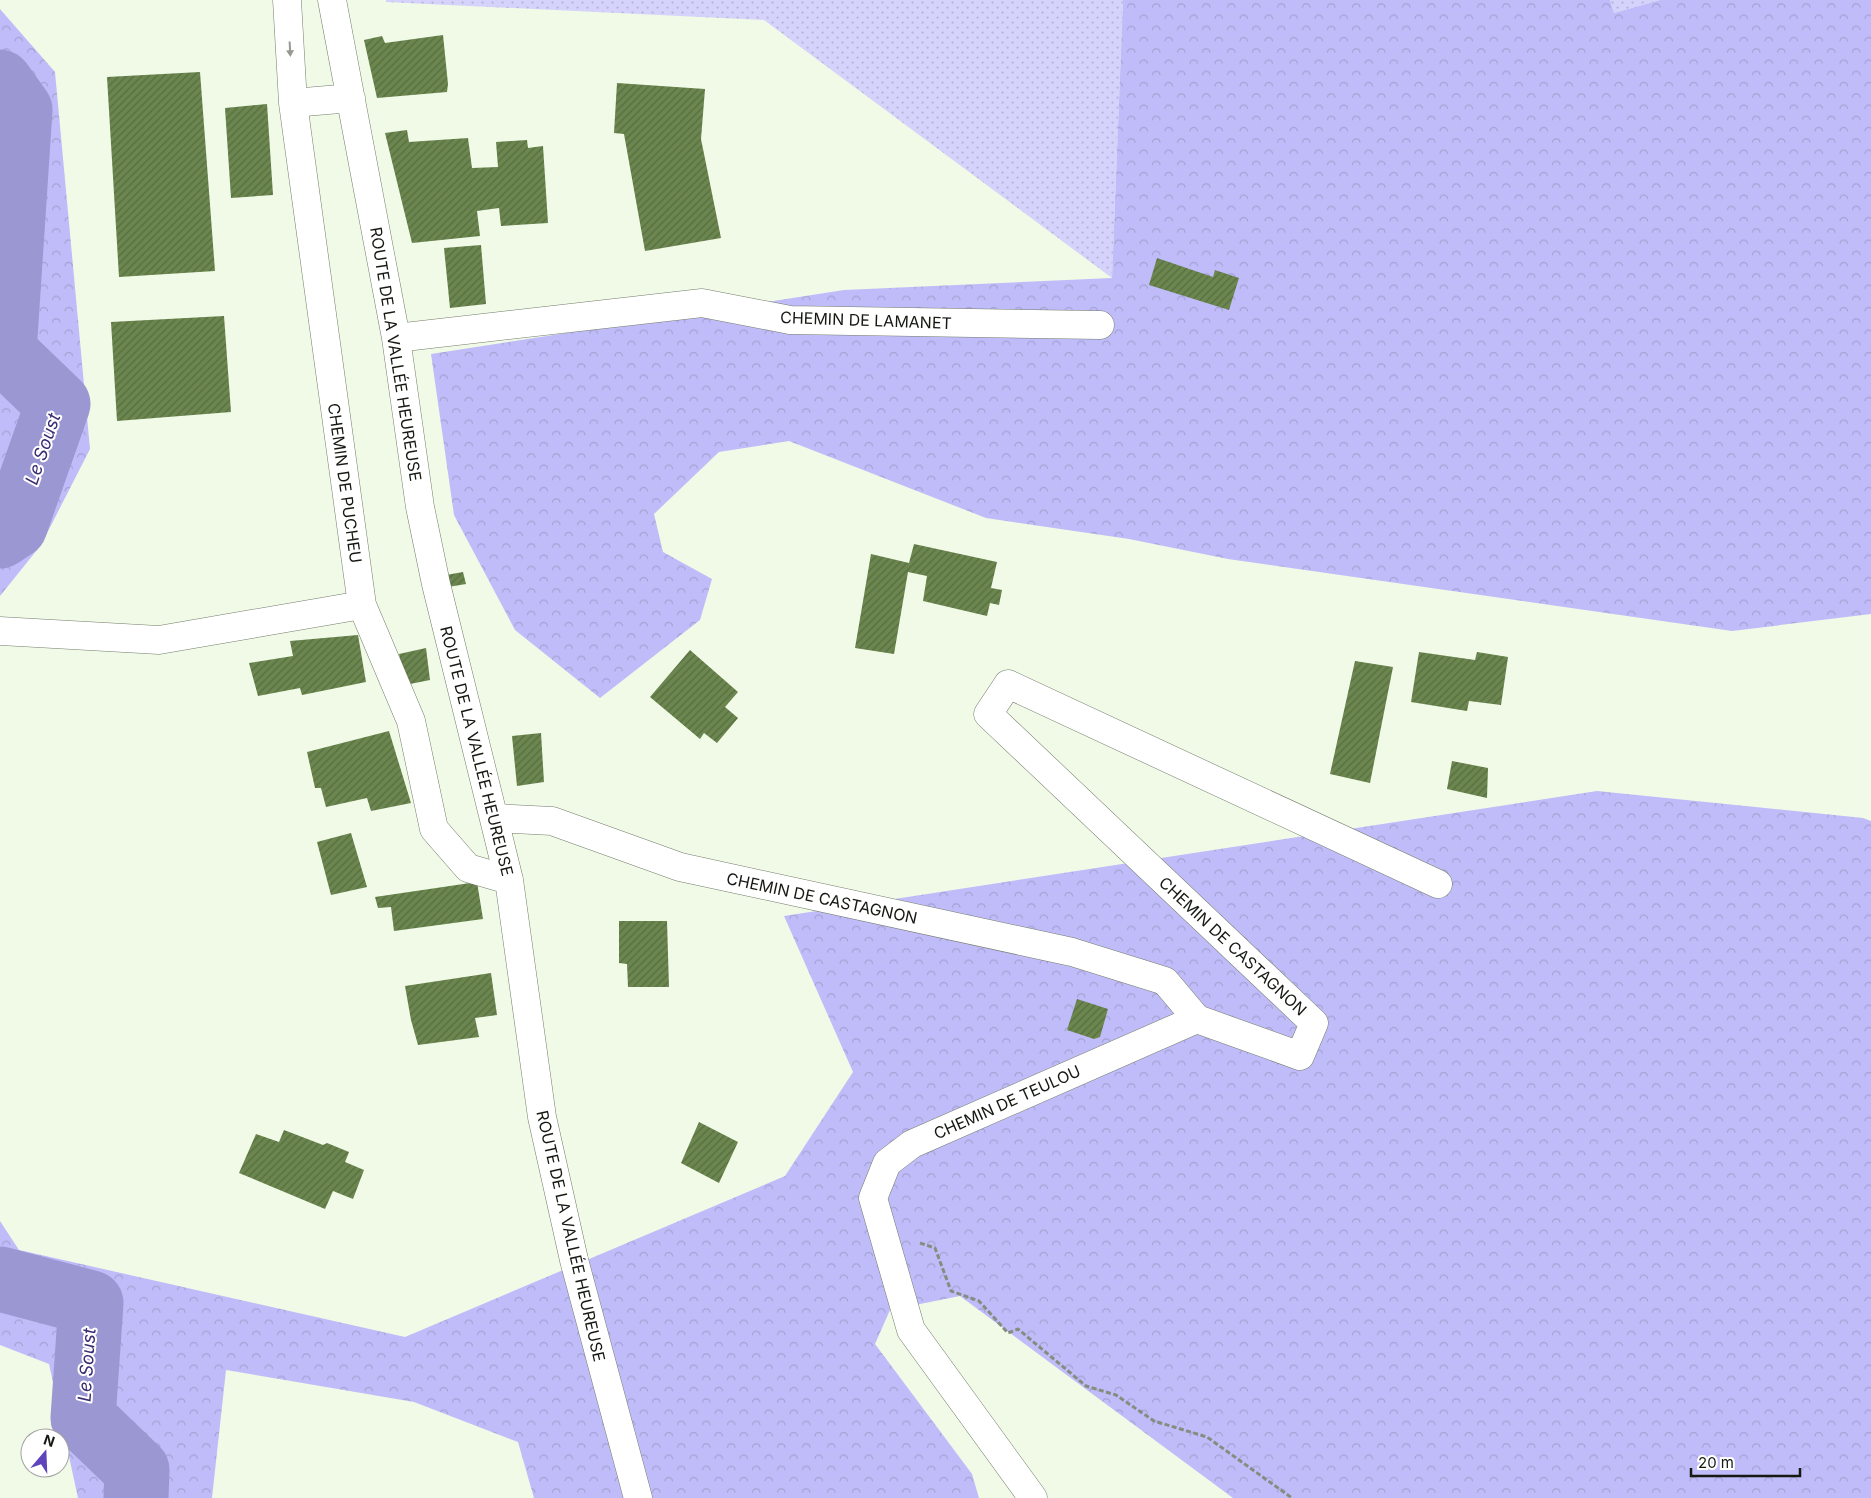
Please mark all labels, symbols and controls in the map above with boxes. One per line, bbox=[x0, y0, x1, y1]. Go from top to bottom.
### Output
one-way arrow bbox=[286, 41, 294, 57]
street label: ROUTE DE LA VALLÉE HEUREUSE bbox=[366, 225, 426, 483]
street label: CHEMIN DE LAMANET bbox=[780, 307, 952, 333]
street label: CHEMIN DE PUCHEU bbox=[324, 402, 366, 564]
water label: Le Soust bbox=[21, 409, 65, 487]
street label: ROUTE DE LA VALLÉE HEUREUSE bbox=[436, 624, 518, 878]
street label: CHEMIN DE CASTAGNON bbox=[725, 868, 919, 928]
street label: CHEMIN DE CASTAGNON bbox=[1155, 872, 1311, 1020]
street label: CHEMIN DE TEULOU bbox=[930, 1061, 1084, 1143]
street label: ROUTE DE LA VALLÉE HEUREUSE bbox=[532, 1109, 610, 1363]
water label: Le Soust bbox=[73, 1326, 100, 1403]
north arrow bbox=[20, 1428, 70, 1478]
text: N bbox=[42, 1430, 57, 1450]
scale bar bbox=[1691, 1446, 1800, 1478]
text: 20 m bbox=[1698, 1453, 1734, 1472]

